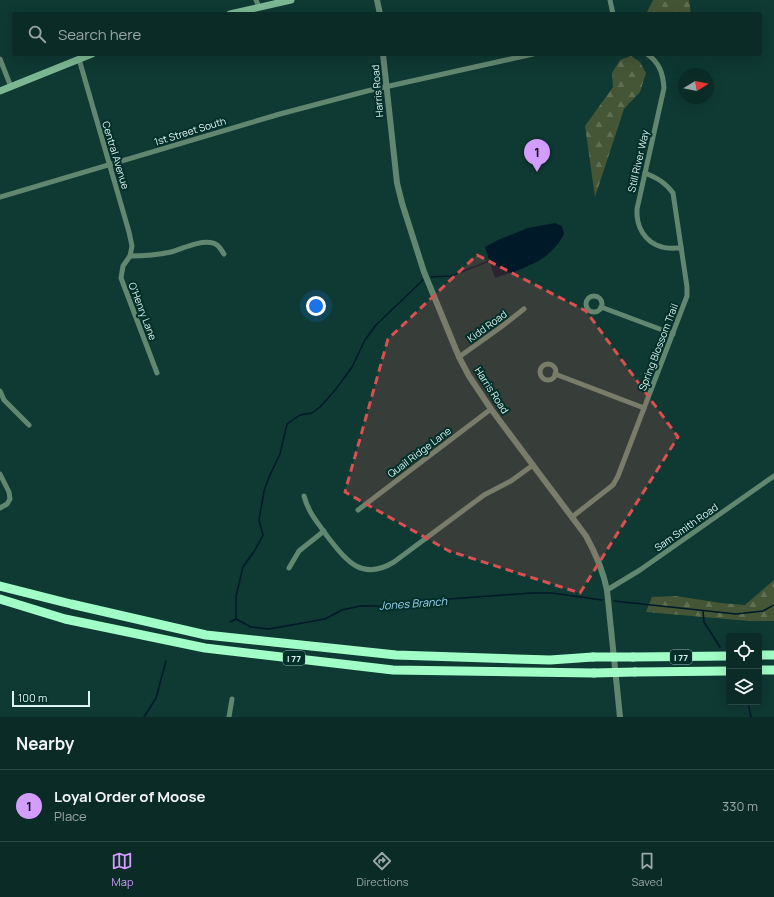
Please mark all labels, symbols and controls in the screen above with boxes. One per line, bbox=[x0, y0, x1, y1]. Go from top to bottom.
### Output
search box bbox=[12, 12, 762, 56]
icon: search bbox=[26, 23, 48, 45]
text: Search here bbox=[58, 24, 141, 45]
street label: Harris Road bbox=[368, 64, 386, 118]
north arrow bbox=[678, 68, 714, 104]
street label: 1st Street South bbox=[152, 113, 228, 149]
street label: Central Avenue bbox=[99, 119, 133, 191]
street label: Still River Way bbox=[624, 128, 652, 194]
pin: 1 bbox=[524, 139, 550, 172]
street label: O'Henry Lane bbox=[126, 280, 161, 342]
your location bbox=[306, 296, 326, 316]
street label: Spring Blossom Trail bbox=[635, 301, 681, 393]
street label: Kidd Road bbox=[464, 307, 510, 345]
street label: Harris Road bbox=[472, 364, 512, 416]
street label: Quail Ridge Lane bbox=[384, 423, 454, 481]
street label: Sam Smith Road bbox=[651, 500, 721, 554]
water label: Jones Branch bbox=[378, 593, 448, 613]
map controls bbox=[726, 633, 762, 705]
button: locate bbox=[726, 633, 762, 669]
road number: I 77 bbox=[670, 650, 692, 664]
road number: I 77 bbox=[283, 651, 305, 665]
button: layers bbox=[726, 669, 762, 705]
scale bar bbox=[12, 689, 90, 708]
text: 100 m bbox=[18, 690, 47, 705]
text: Nearby bbox=[16, 732, 74, 755]
text: Loyal Order of Moose bbox=[54, 786, 206, 807]
text: 1 bbox=[26, 797, 32, 815]
text: 330 m bbox=[722, 797, 758, 815]
text: Place bbox=[54, 807, 87, 825]
tab: Map bbox=[111, 850, 133, 889]
tab: Directions bbox=[356, 850, 409, 889]
tab: Saved bbox=[632, 850, 663, 889]

